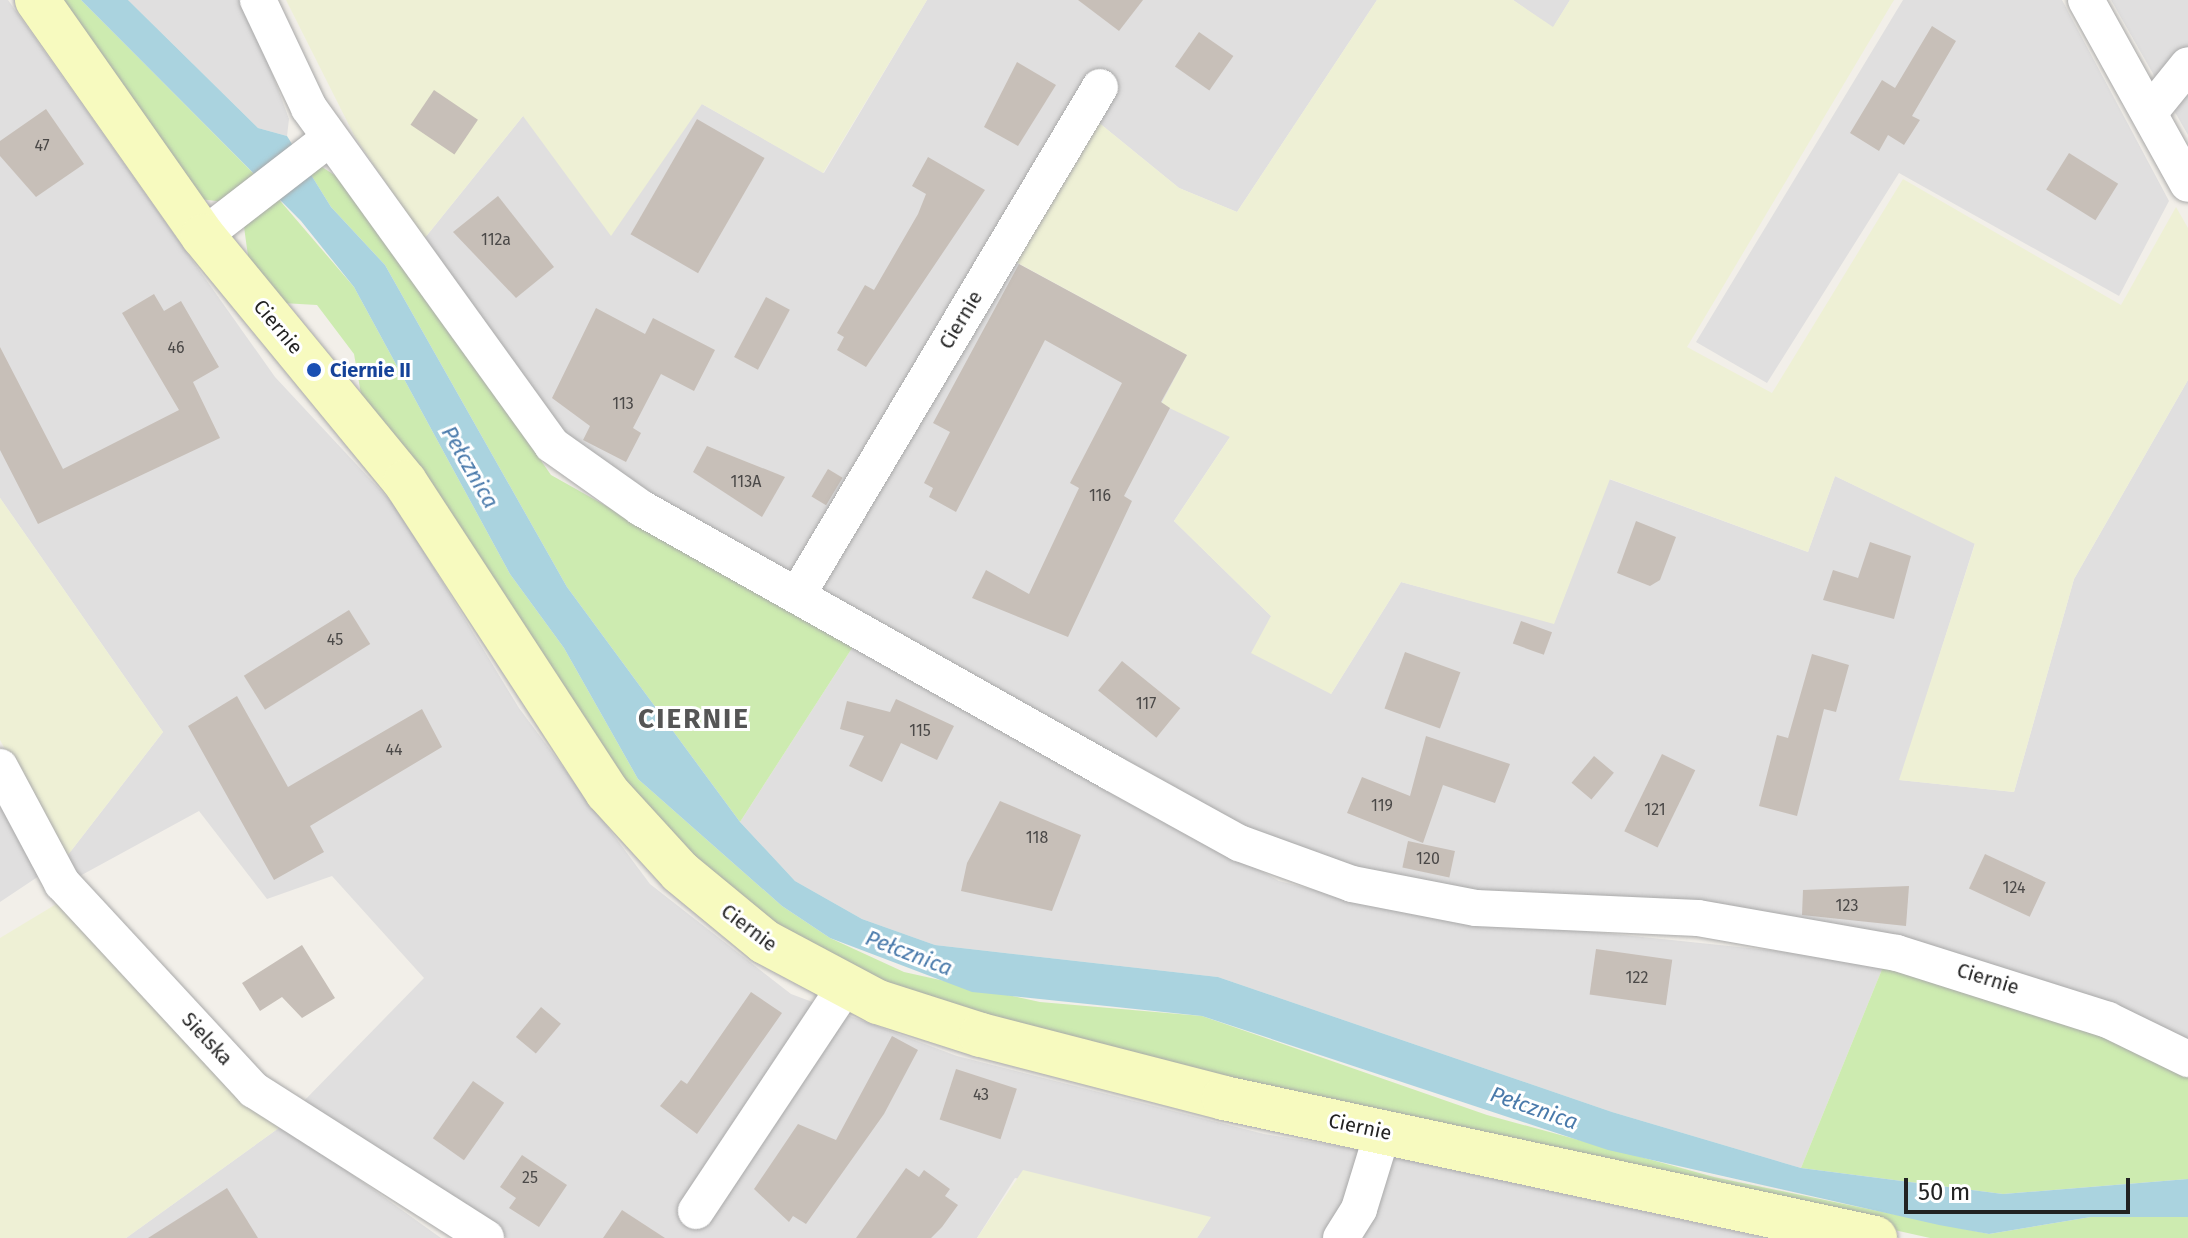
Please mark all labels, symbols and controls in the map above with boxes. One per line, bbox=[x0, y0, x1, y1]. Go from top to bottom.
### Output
house number: 47 bbox=[34, 136, 50, 156]
house number: 112a bbox=[481, 230, 511, 250]
street label: Ciernie bbox=[934, 287, 988, 353]
street label: Ciernie bbox=[248, 295, 308, 359]
house number: 46 bbox=[167, 338, 185, 358]
place label: Ciernie II bbox=[330, 358, 411, 382]
marker: Ciernie II bbox=[305, 361, 323, 379]
house number: 113 bbox=[612, 394, 634, 414]
water label: Pełcznica bbox=[436, 421, 504, 513]
house number: 113A bbox=[731, 472, 761, 492]
house number: 116 bbox=[1089, 486, 1111, 506]
house number: 45 bbox=[327, 630, 343, 650]
house number: 117 bbox=[1136, 694, 1156, 714]
district label: CIERNIE bbox=[638, 702, 750, 736]
house number: 115 bbox=[909, 721, 931, 741]
house number: 44 bbox=[385, 740, 403, 760]
house number: 119 bbox=[1371, 796, 1393, 816]
house number: 121 bbox=[1644, 800, 1666, 820]
house number: 118 bbox=[1026, 828, 1048, 848]
house number: 120 bbox=[1416, 849, 1440, 869]
house number: 124 bbox=[2003, 878, 2025, 898]
house number: 123 bbox=[1836, 896, 1858, 916]
street label: Ciernie bbox=[716, 899, 782, 957]
water label: Pełcznica bbox=[862, 924, 956, 982]
street label: Ciernie bbox=[1954, 958, 2022, 1000]
house number: 122 bbox=[1626, 968, 1648, 988]
street label: Sielska bbox=[177, 1008, 237, 1070]
water label: Pełcznica bbox=[1487, 1081, 1581, 1135]
house number: 43 bbox=[973, 1085, 989, 1105]
street label: Ciernie bbox=[1326, 1109, 1394, 1145]
scale bar bbox=[1908, 1162, 2134, 1212]
house number: 25 bbox=[522, 1168, 538, 1188]
text: 50 m bbox=[1918, 1178, 1970, 1206]

